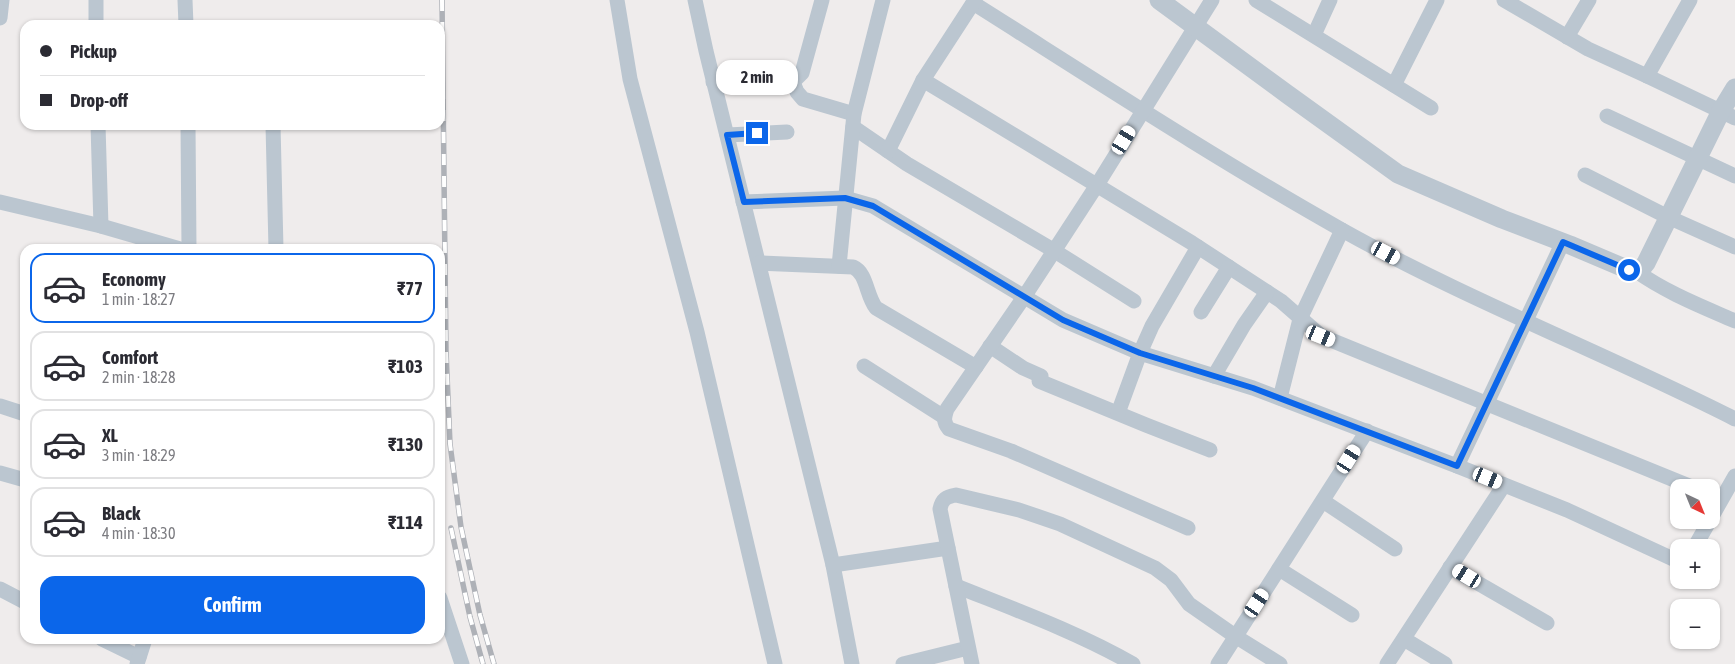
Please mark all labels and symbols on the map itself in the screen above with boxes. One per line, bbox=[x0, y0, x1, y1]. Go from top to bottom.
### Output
callout: 2 min bbox=[716, 61, 798, 96]
route end bbox=[746, 122, 768, 144]
car bbox=[1109, 123, 1138, 157]
car bbox=[1369, 239, 1402, 267]
route start bbox=[1618, 259, 1640, 281]
car bbox=[1304, 323, 1337, 349]
car bbox=[1334, 442, 1363, 476]
car bbox=[1471, 465, 1504, 491]
north arrow bbox=[1670, 479, 1720, 529]
car bbox=[1450, 562, 1483, 590]
car bbox=[1242, 586, 1271, 620]

